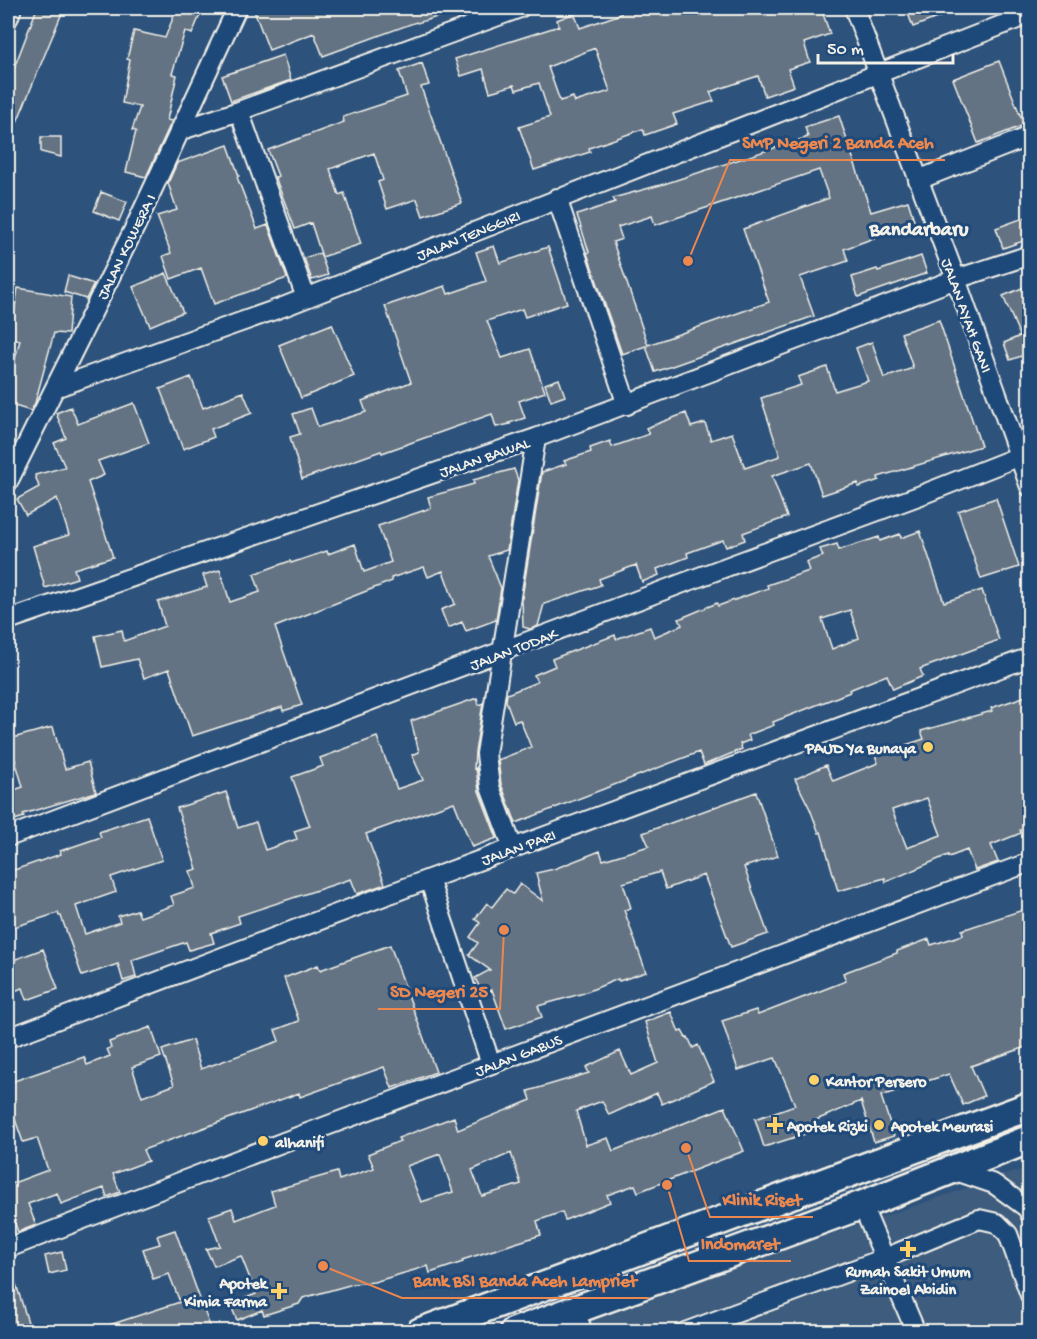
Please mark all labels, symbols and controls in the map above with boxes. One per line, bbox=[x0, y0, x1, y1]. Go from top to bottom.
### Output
scale bar bbox=[818, 27, 953, 65]
text: 50 m bbox=[827, 40, 864, 61]
callout: SMP Negeri 2 Banda Aceh bbox=[730, 124, 945, 160]
text: SMP Negeri 2 Banda Aceh bbox=[742, 134, 934, 155]
street label: JALAN KOWERA I bbox=[94, 192, 162, 303]
street label: JALAN TENGGIRI bbox=[415, 208, 524, 267]
district label: Bandarbaru bbox=[869, 220, 969, 243]
street label: JALAN AYAH GANI bbox=[935, 256, 994, 376]
street label: JALAN BAWAL bbox=[438, 435, 534, 484]
street label: JALAN TODAK bbox=[468, 625, 563, 677]
marker: PAUD Ya Bunaya bbox=[921, 740, 935, 754]
place label: PAUD Ya Bunaya bbox=[804, 741, 917, 760]
street label: JALAN PARI bbox=[479, 827, 559, 872]
callout: SD Negeri 25 bbox=[378, 973, 500, 1009]
text: SD Negeri 25 bbox=[390, 983, 488, 1004]
street label: JALAN GABUS bbox=[473, 1032, 566, 1083]
marker: Kantor Persero bbox=[807, 1073, 821, 1087]
place label: Kantor Persero bbox=[825, 1074, 927, 1093]
marker: Apotek Rizki bbox=[768, 1118, 782, 1132]
marker: Apotek Meurasi bbox=[872, 1118, 886, 1132]
place label: Apotek Rizki bbox=[786, 1119, 868, 1138]
place label: Apotek Meurasi bbox=[890, 1119, 994, 1138]
marker: alhanifi bbox=[256, 1134, 270, 1148]
place label: alhanifi bbox=[274, 1134, 324, 1154]
callout: Klinik Riset bbox=[710, 1181, 813, 1217]
text: Klinik Riset bbox=[721, 1191, 803, 1212]
callout: Indomaret bbox=[689, 1225, 791, 1261]
text: Indomaret bbox=[701, 1235, 781, 1256]
marker: Rumah Sakit Umum Zainoel Abidin bbox=[899, 1240, 917, 1258]
callout: Bank BSI Banda Aceh Lampriet bbox=[402, 1262, 649, 1298]
place label: Rumah Sakit Umum Zainoel Abidin bbox=[844, 1264, 971, 1301]
text: Bank BSI Banda Aceh Lampriet bbox=[412, 1272, 639, 1293]
place label: Apotek Kimia Farma bbox=[183, 1276, 269, 1313]
marker: Apotek Kimia Farma bbox=[272, 1284, 286, 1298]

